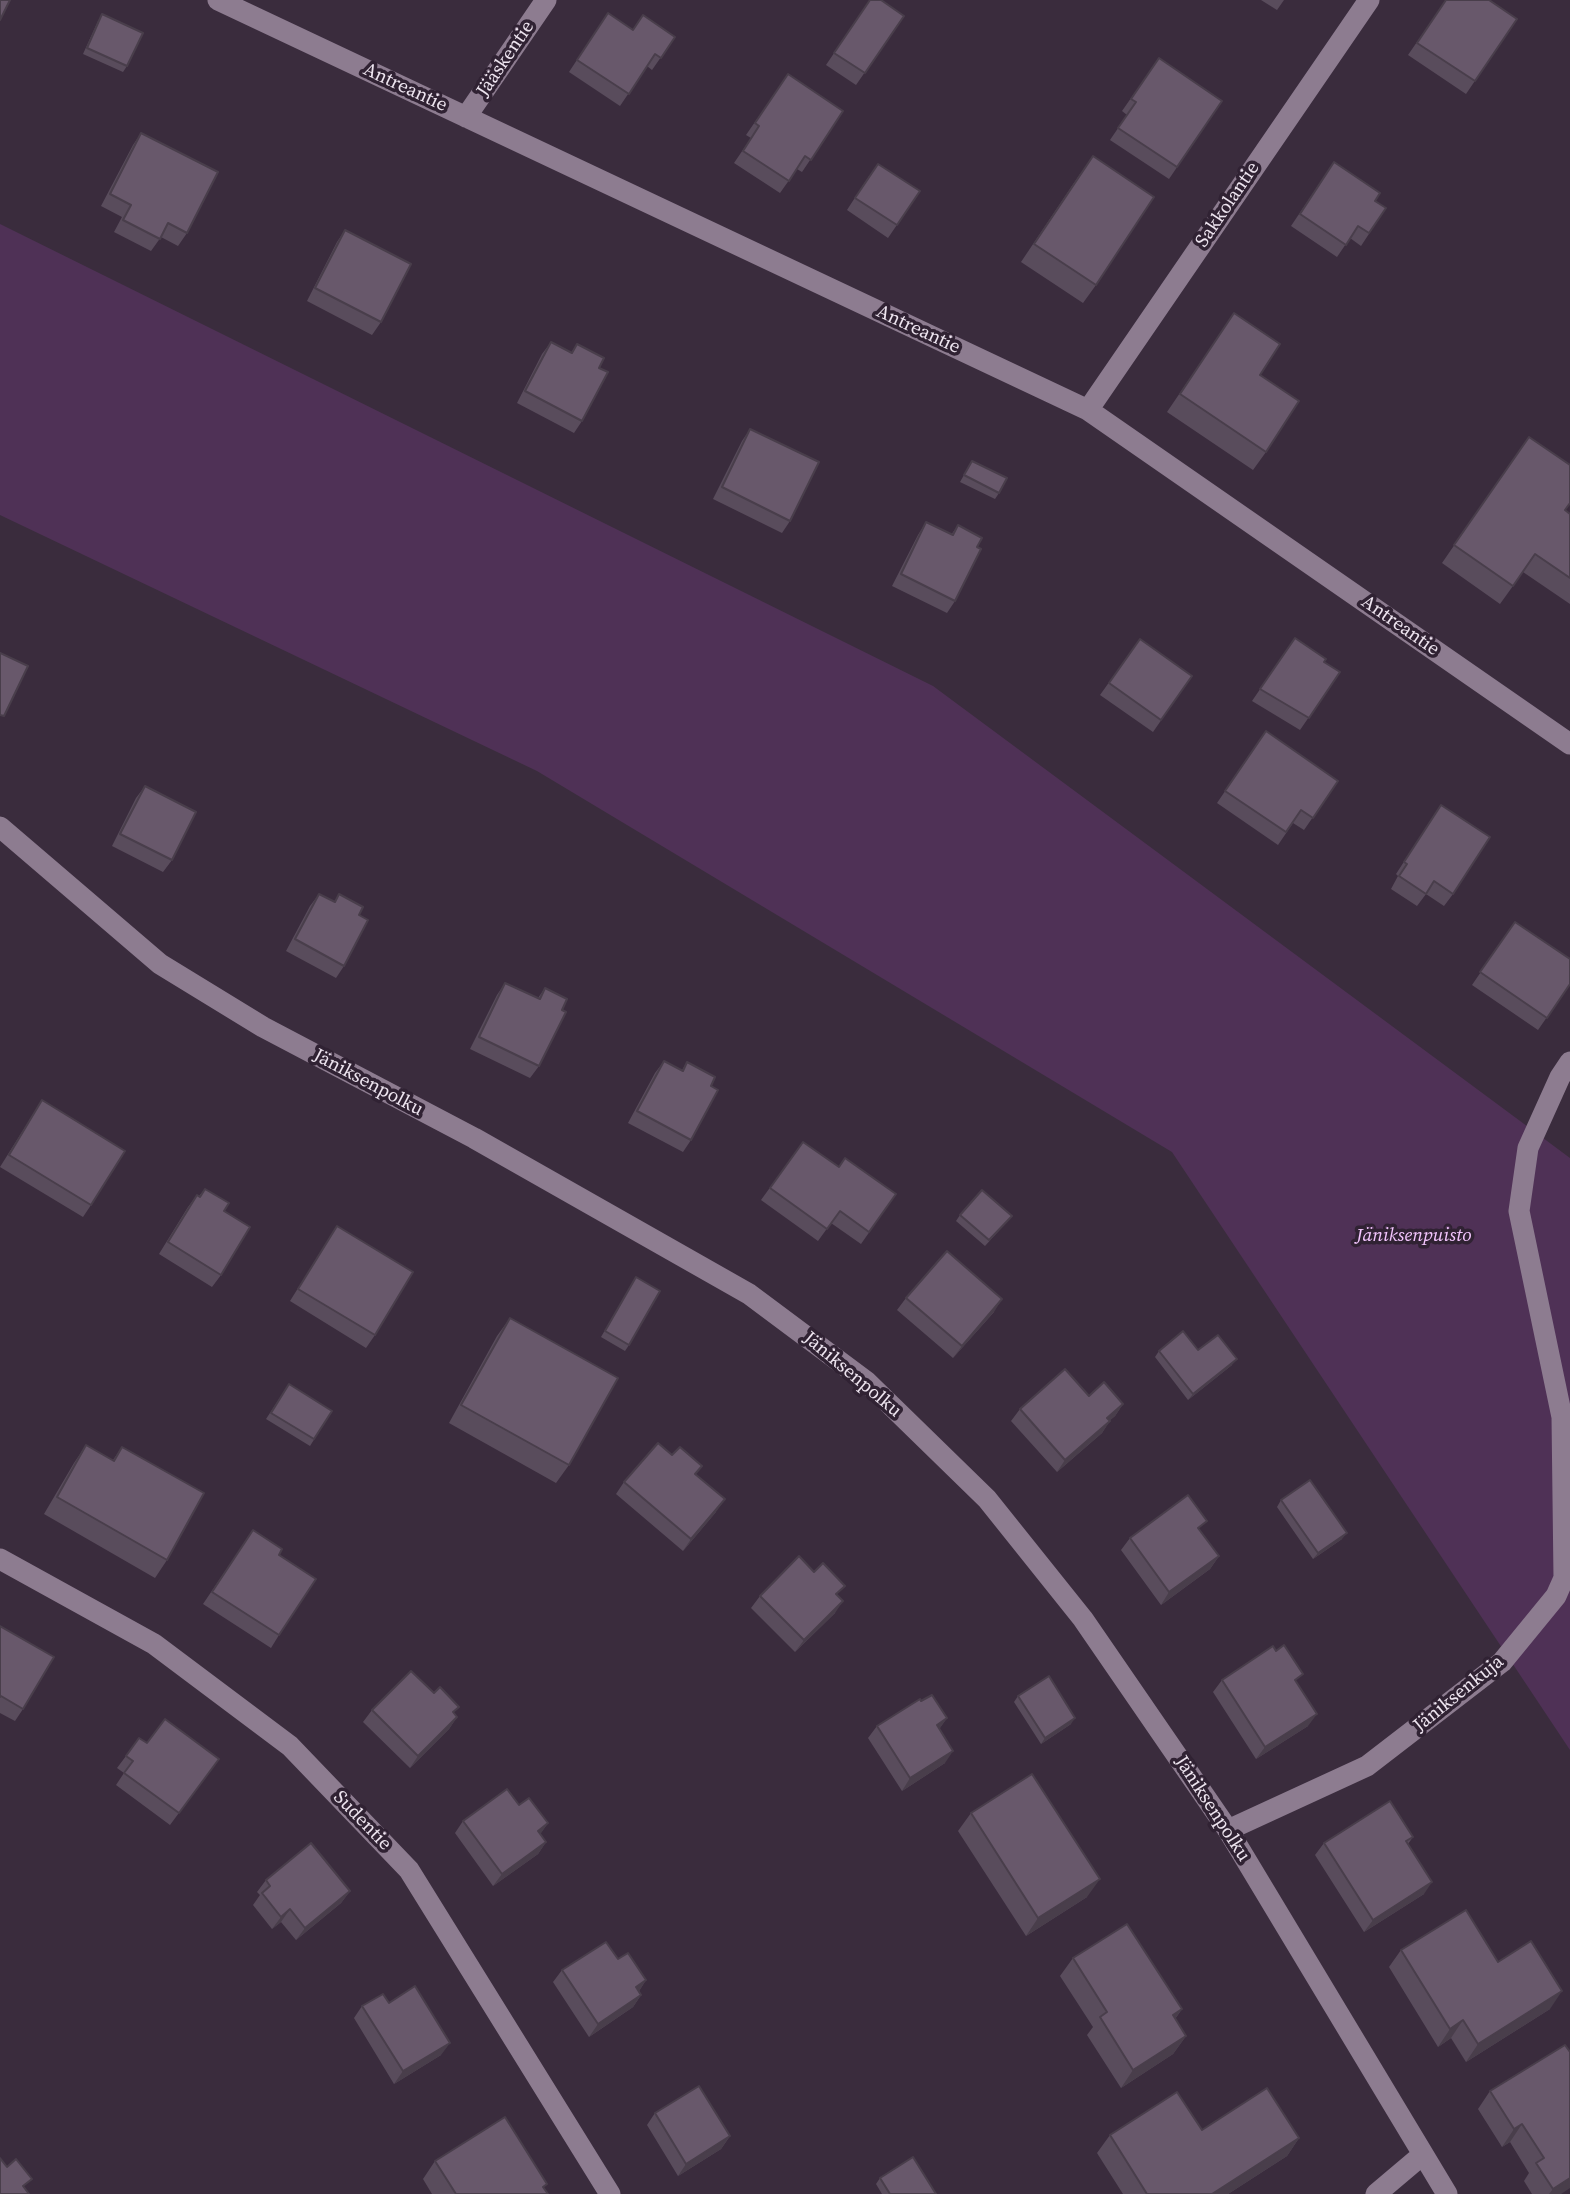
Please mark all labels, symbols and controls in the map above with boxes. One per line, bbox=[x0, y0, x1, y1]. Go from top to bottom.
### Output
street label: Jääskentie bbox=[472, 17, 540, 101]
street label: Antreantie bbox=[359, 59, 451, 117]
street label: Sakkolantie bbox=[1191, 158, 1265, 252]
street label: Antreantie bbox=[872, 301, 964, 359]
street label: Antreantie bbox=[1357, 591, 1443, 661]
street label: Jäniksenpolku bbox=[309, 1044, 427, 1122]
park label: Jäniksenpuisto bbox=[1356, 1225, 1472, 1247]
street label: Jäniksenpolku bbox=[798, 1327, 906, 1423]
street label: Jäniksenkuja bbox=[1409, 1651, 1509, 1737]
street label: Jäniksenpolku bbox=[1169, 1752, 1255, 1866]
street label: Sudentie bbox=[328, 1787, 396, 1855]

